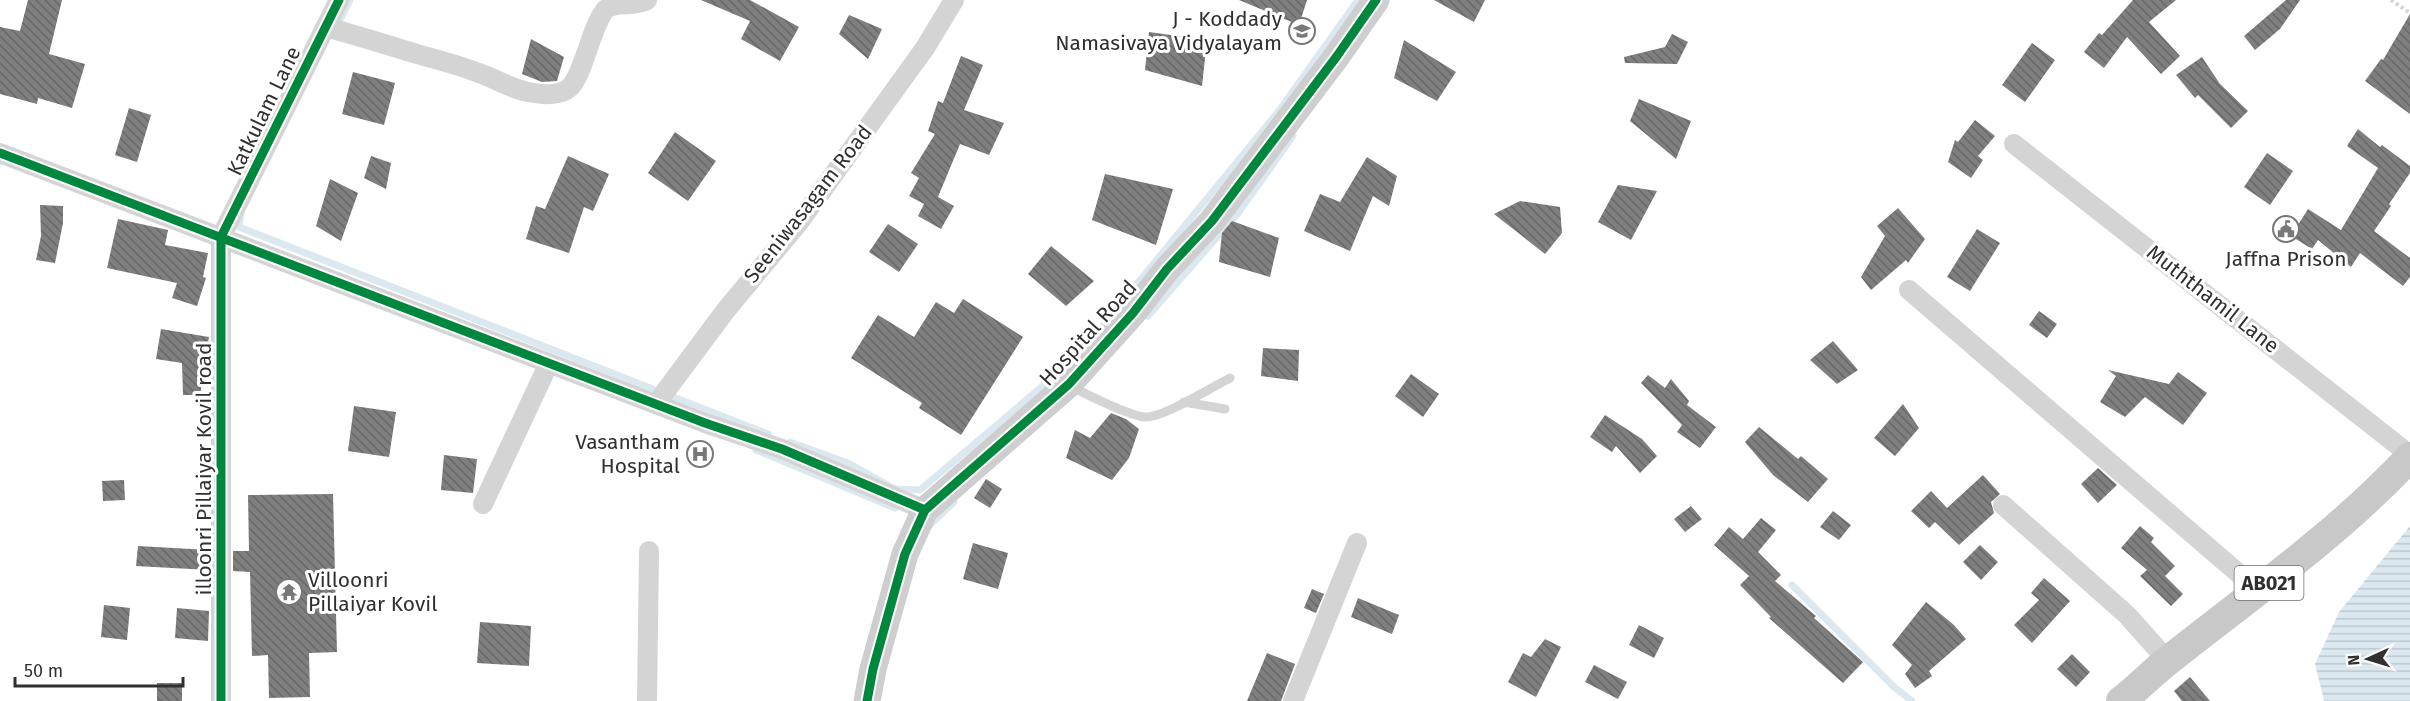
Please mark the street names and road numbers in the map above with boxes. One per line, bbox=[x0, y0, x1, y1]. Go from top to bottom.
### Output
street label: Katkulam Lane bbox=[222, 42, 306, 180]
street label: Seeniwasagam Road bbox=[738, 120, 878, 288]
street label: Muththamil Lane bbox=[2142, 239, 2284, 359]
street label: Hospital Road bbox=[1034, 275, 1142, 391]
street label: illoonri Pillaiyar Kovil road bbox=[191, 342, 217, 596]
road number: AB021 bbox=[2234, 566, 2304, 600]

